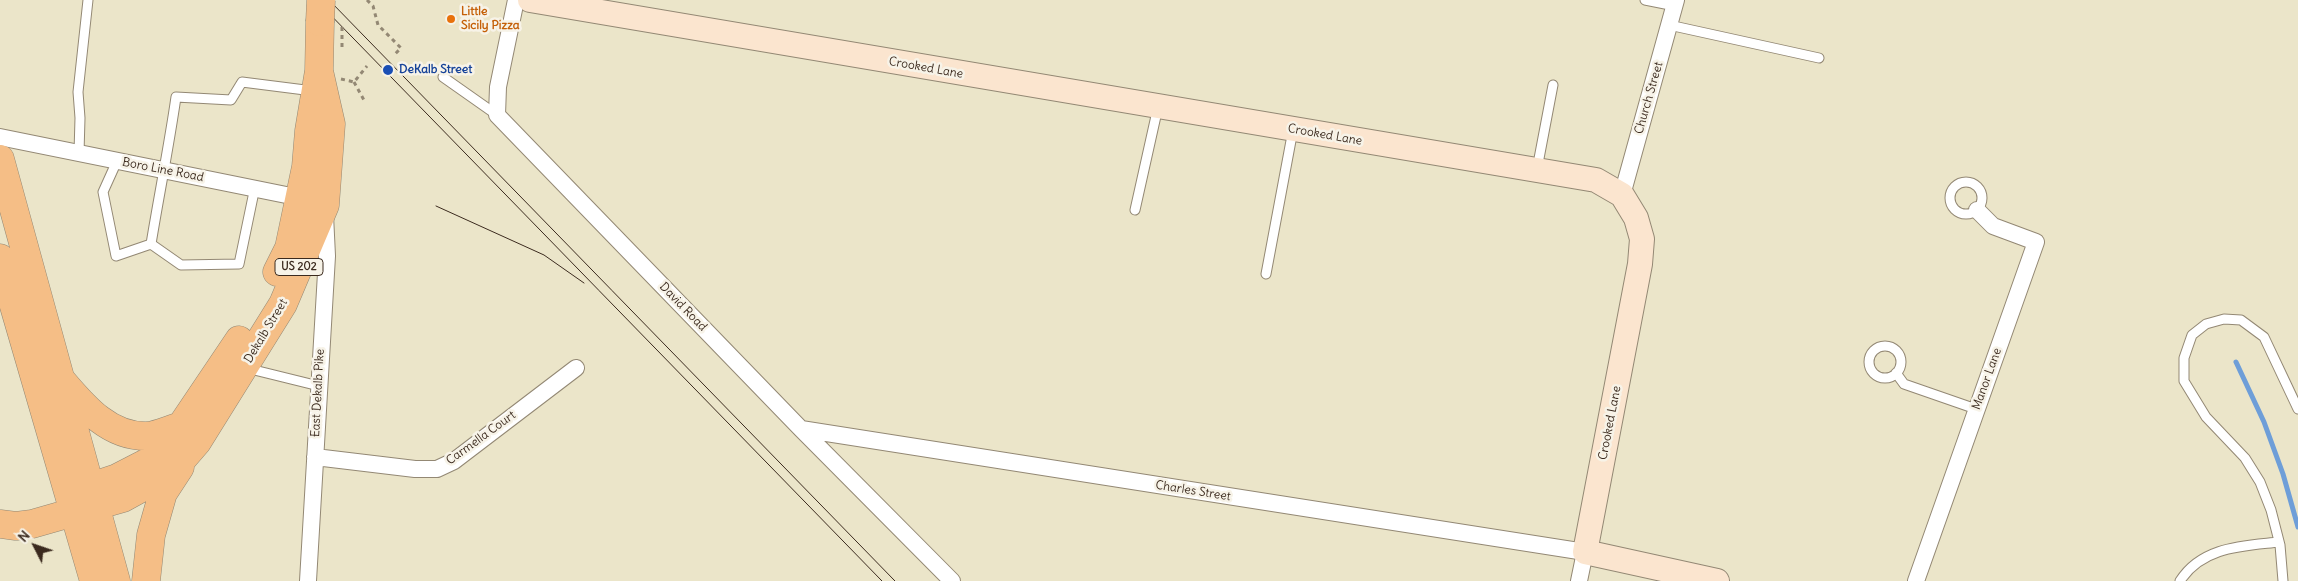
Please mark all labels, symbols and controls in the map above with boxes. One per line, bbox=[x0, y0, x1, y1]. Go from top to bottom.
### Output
place label: Little Sicily Pizza bbox=[461, 5, 520, 33]
marker: Little Sicily Pizza bbox=[445, 13, 457, 25]
street label: Crooked Lane bbox=[888, 54, 964, 82]
street label: Church Street bbox=[1632, 60, 1666, 136]
marker: DeKalb Street bbox=[381, 63, 395, 77]
place label: DeKalb Street bbox=[399, 63, 472, 77]
street label: Crooked Lane bbox=[1287, 121, 1363, 149]
street label: Boro Line Road bbox=[121, 155, 205, 185]
road number: US 202 bbox=[275, 258, 323, 276]
street label: David Road bbox=[656, 280, 710, 334]
street label: Dekalb Street bbox=[241, 296, 291, 366]
street label: Manor Lane bbox=[1969, 346, 2005, 412]
street label: East Dekalb Pike bbox=[308, 348, 328, 438]
street label: Crooked Lane bbox=[1596, 385, 1624, 461]
street label: Carmella Court bbox=[444, 408, 518, 468]
street label: Charles Street bbox=[1154, 478, 1232, 504]
north arrow bbox=[10, 521, 60, 571]
text: N bbox=[14, 527, 34, 546]

